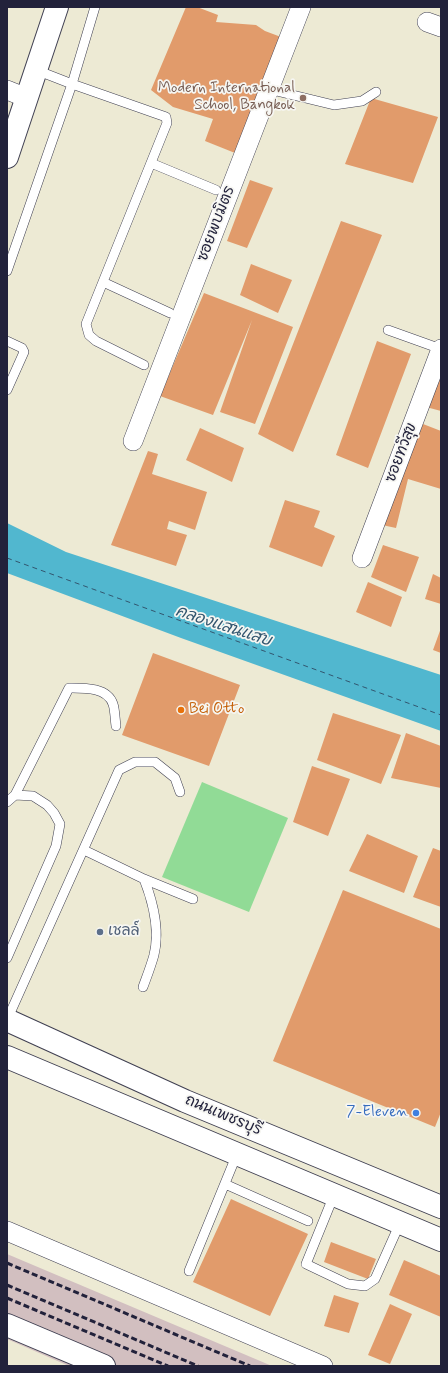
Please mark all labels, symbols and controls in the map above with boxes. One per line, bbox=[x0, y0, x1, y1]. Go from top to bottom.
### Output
place label: Modern International School, Bangkok bbox=[158, 80, 295, 115]
marker: Modern International School, Bangkok bbox=[298, 93, 308, 103]
street label: ซอยพบมิตร bbox=[194, 184, 240, 264]
street label: ซอยทวีสุข bbox=[382, 421, 422, 485]
water label: คลองแสนแสบ bbox=[173, 603, 273, 651]
place label: Bei Otto bbox=[189, 701, 244, 719]
marker: Bei Otto bbox=[176, 705, 186, 715]
place label: เชลล์ bbox=[108, 923, 140, 941]
marker: เชลล์ bbox=[95, 927, 105, 937]
street label: ถนนเพชรบุรี bbox=[182, 1092, 264, 1140]
place label: 7-Eleven bbox=[346, 1104, 408, 1122]
marker: 7-Eleven bbox=[411, 1108, 421, 1118]

